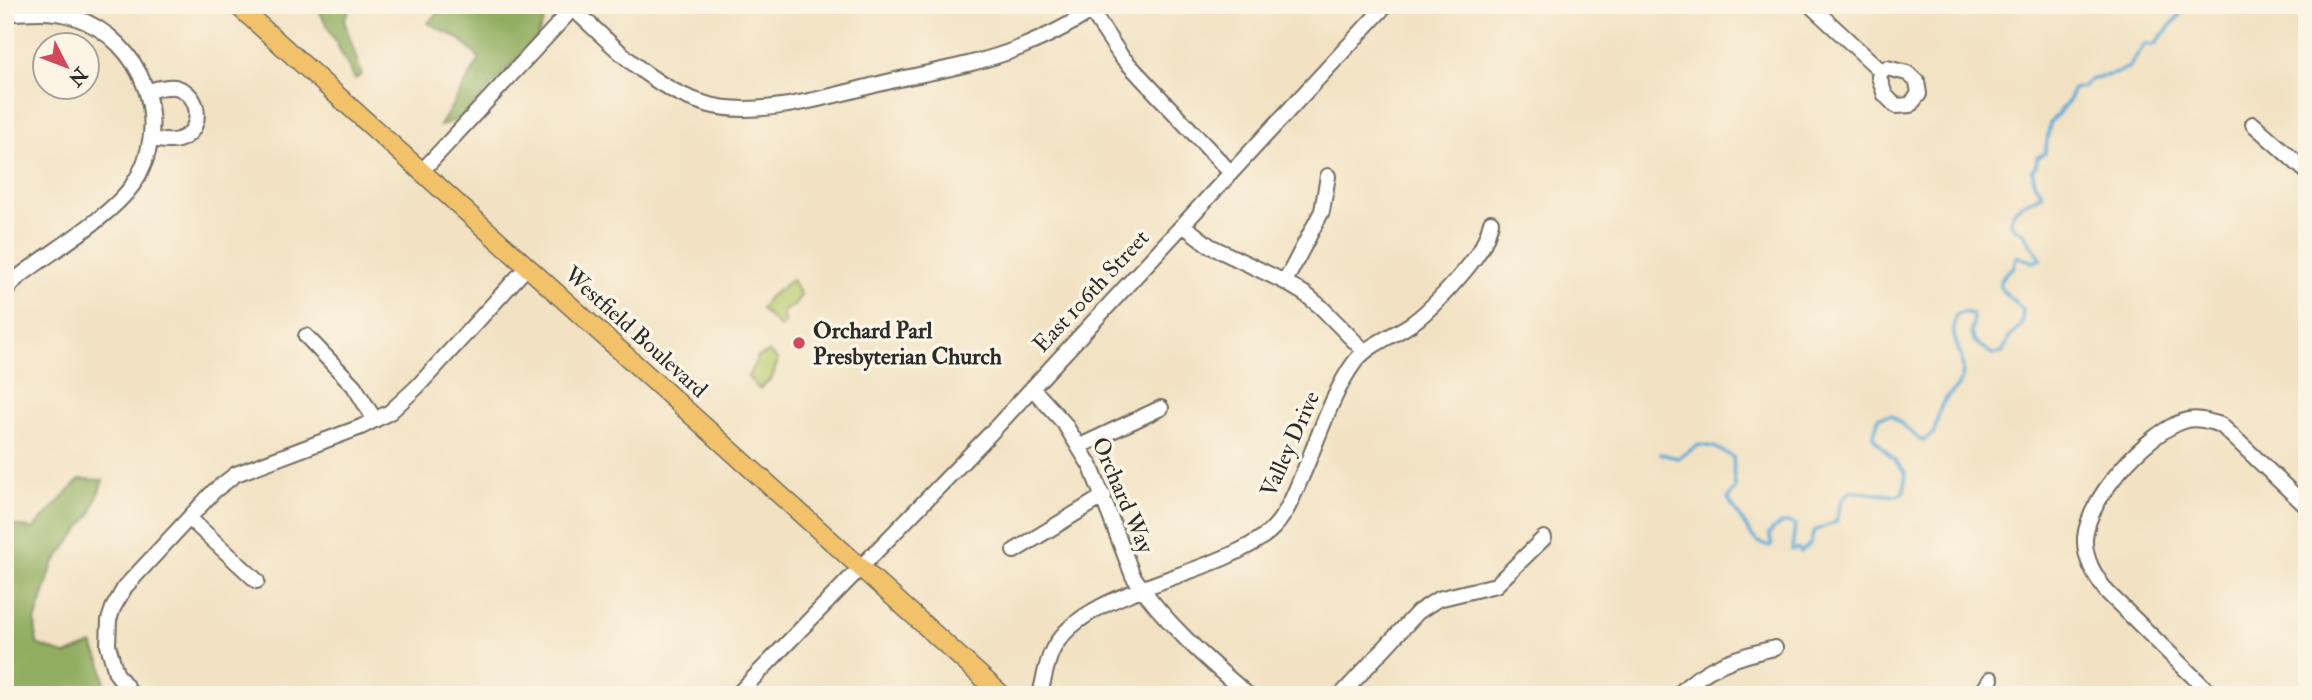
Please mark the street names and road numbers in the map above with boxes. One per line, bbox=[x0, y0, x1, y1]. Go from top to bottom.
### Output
street label: East 106th Street bbox=[1027, 224, 1155, 358]
street label: Westfield Boulevard bbox=[558, 259, 714, 404]
street label: Valley Drive bbox=[1254, 386, 1326, 501]
street label: Orchard Way bbox=[1086, 433, 1161, 558]

